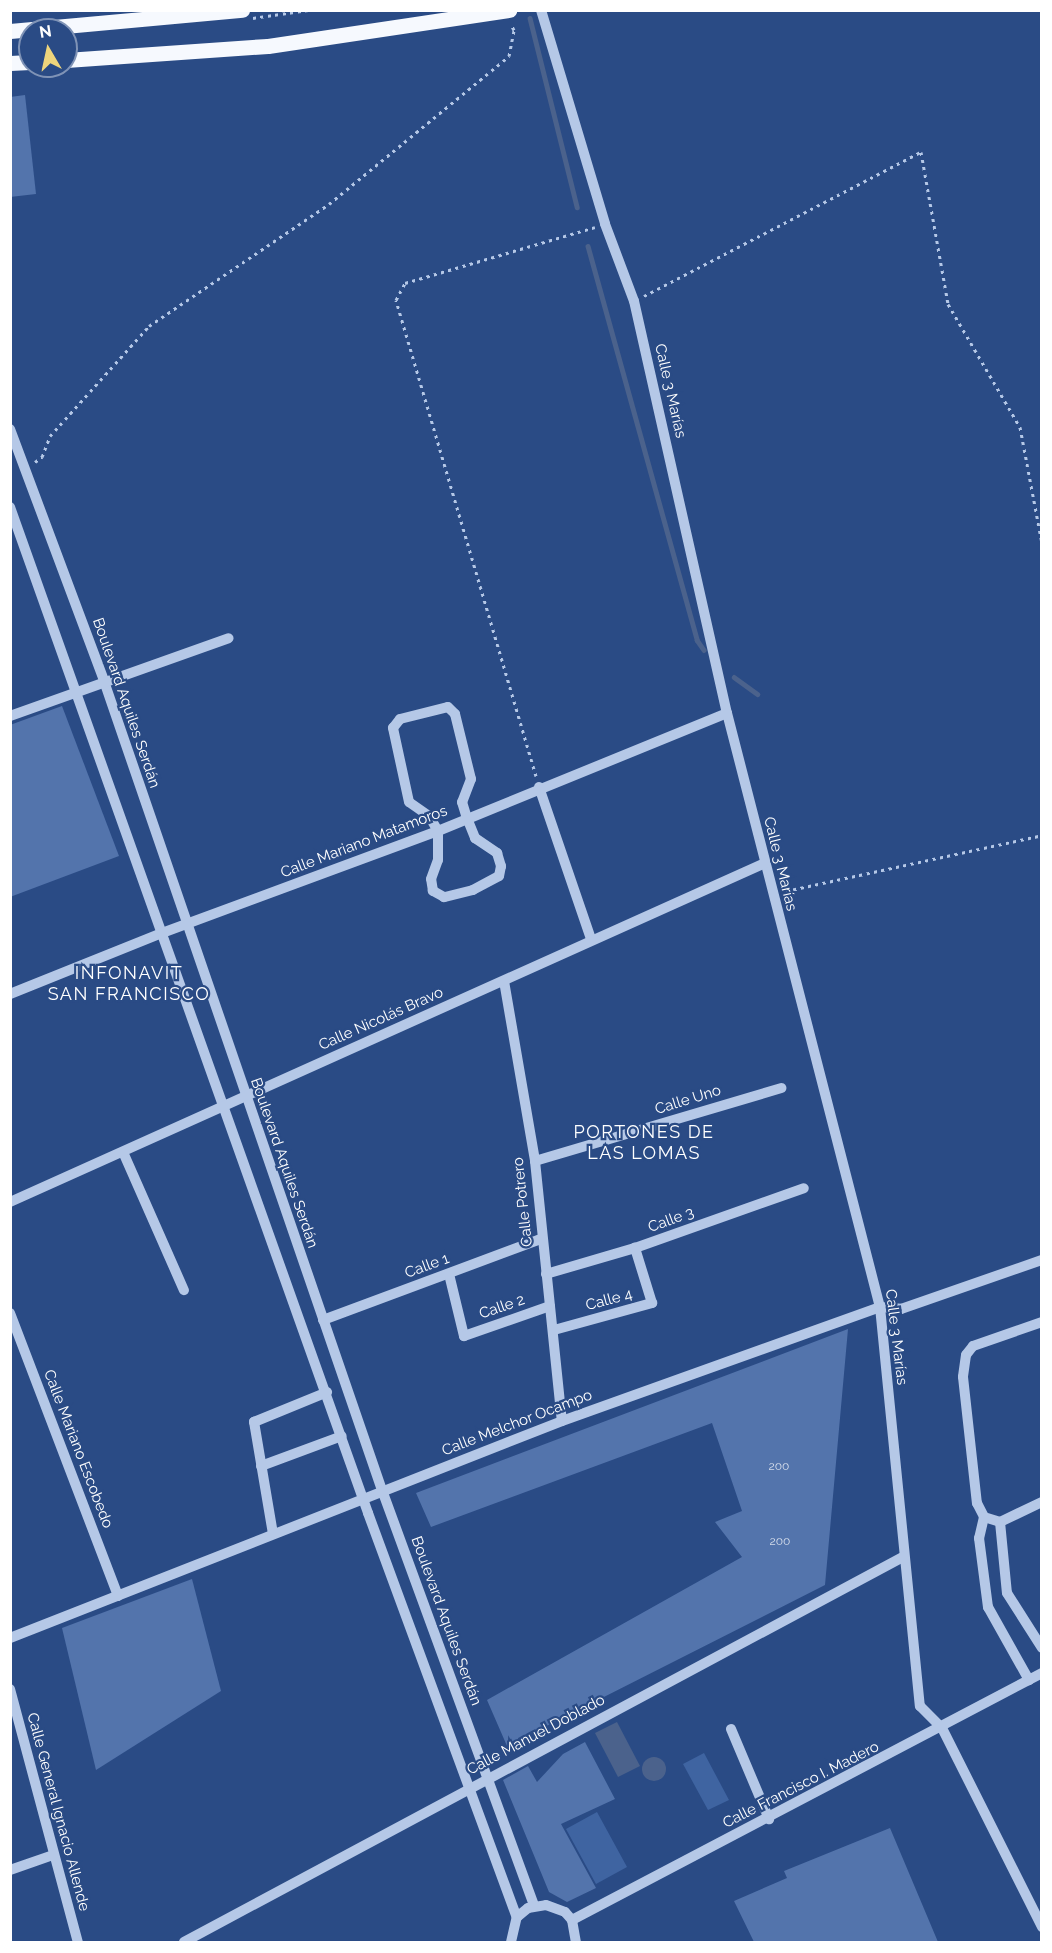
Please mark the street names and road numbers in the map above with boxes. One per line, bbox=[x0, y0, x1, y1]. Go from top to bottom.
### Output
street label: Calle 3 Marías bbox=[650, 342, 690, 440]
street label: Boulevard Aquiles Serdán bbox=[88, 615, 164, 791]
street label: Calle Mariano Matamoros bbox=[278, 802, 450, 882]
street label: Calle 3 Marías bbox=[760, 815, 800, 913]
street label: Calle Nicolás Bravo bbox=[316, 983, 446, 1055]
street label: Boulevard Aquiles Serdán bbox=[246, 1075, 322, 1251]
street label: Calle Uno bbox=[653, 1081, 723, 1119]
street label: Calle Potrero bbox=[509, 1156, 537, 1248]
street label: Calle 3 bbox=[646, 1203, 696, 1237]
street label: Calle 1 bbox=[402, 1250, 452, 1282]
street label: Calle 4 bbox=[584, 1285, 634, 1315]
street label: Calle 3 Marías bbox=[881, 1288, 911, 1386]
street label: Calle 2 bbox=[477, 1291, 527, 1323]
street label: Calle Mariano Escobedo bbox=[39, 1367, 117, 1531]
street label: Calle Melchor Ocampo bbox=[439, 1386, 595, 1460]
street label: Boulevard Aquiles Serdán bbox=[407, 1534, 485, 1708]
street label: Calle Manuel Doblado bbox=[464, 1691, 608, 1779]
street label: Calle General Ignacio Allende bbox=[23, 1710, 93, 1914]
street label: Calle Francisco I. Madero bbox=[720, 1738, 882, 1832]

